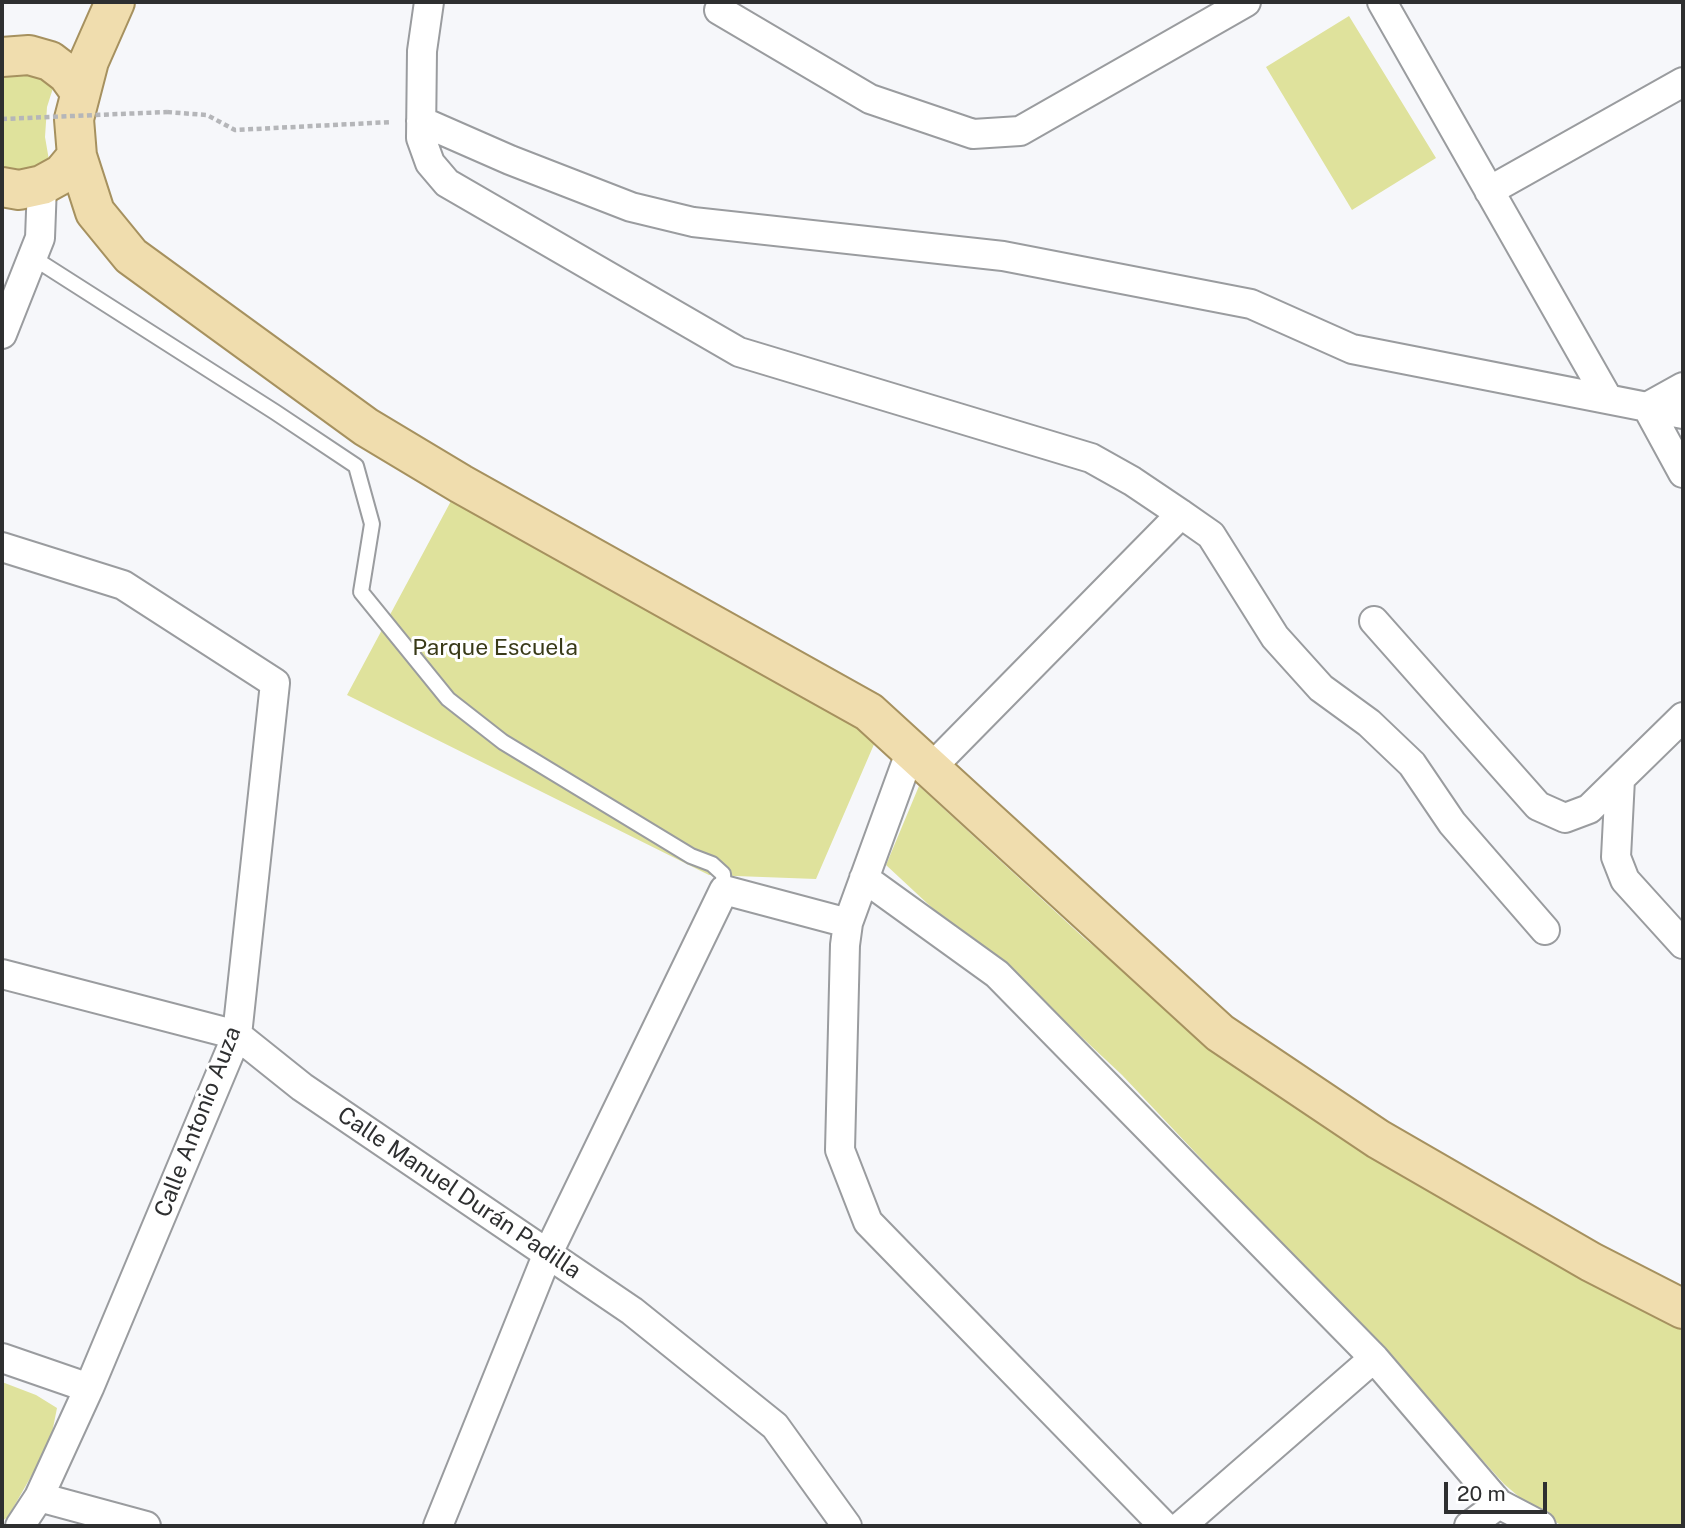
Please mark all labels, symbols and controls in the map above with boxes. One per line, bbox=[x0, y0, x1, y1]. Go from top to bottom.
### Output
park label: Parque Escuela bbox=[412, 634, 578, 662]
street label: Calle Antonio Auza bbox=[149, 1023, 247, 1221]
street label: Calle Manuel Durán Padilla bbox=[332, 1101, 586, 1285]
scale bar bbox=[1447, 1468, 1550, 1512]
text: 20 m bbox=[1457, 1481, 1506, 1506]

